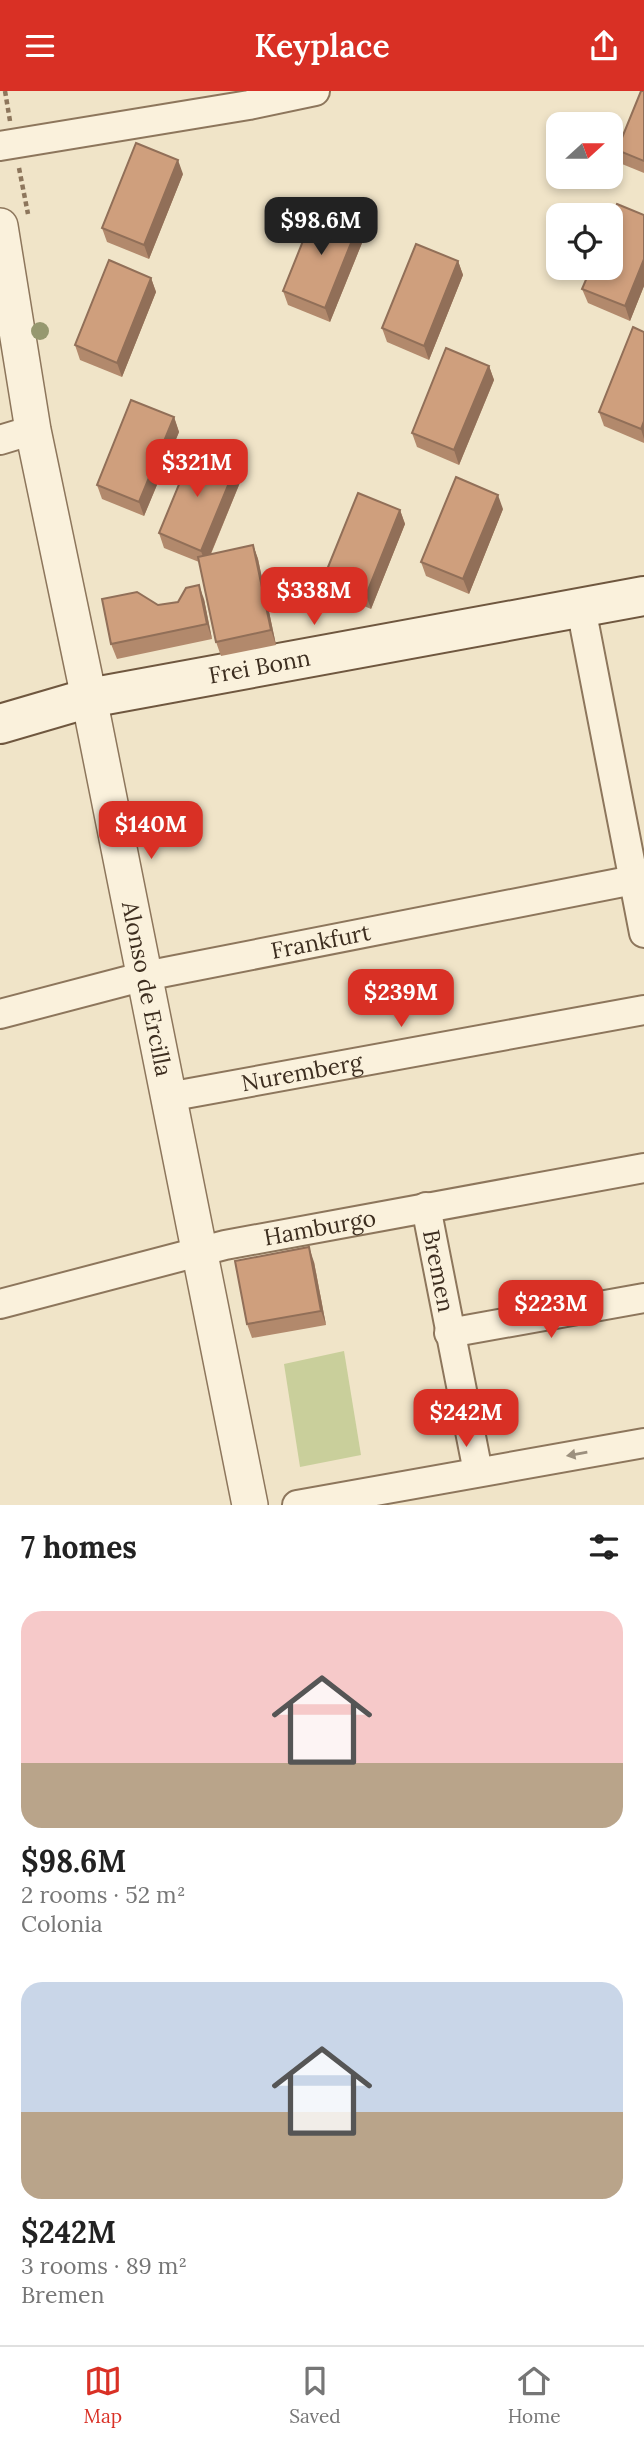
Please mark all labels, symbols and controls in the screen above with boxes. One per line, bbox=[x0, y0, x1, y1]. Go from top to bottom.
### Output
text: Keyplace bbox=[254, 25, 390, 66]
icon: menu bbox=[21, 27, 59, 65]
icon: share bbox=[585, 27, 623, 65]
north arrow bbox=[546, 112, 623, 189]
map controls bbox=[546, 112, 623, 280]
pin: $98.6M bbox=[264, 197, 378, 257]
button: locate bbox=[546, 203, 623, 280]
text: $98.6M bbox=[281, 205, 361, 234]
pin: $321M bbox=[148, 439, 246, 499]
text: $321M bbox=[162, 447, 232, 476]
pin: $338M bbox=[265, 567, 363, 627]
text: $338M bbox=[277, 575, 351, 604]
street label: Frei Bonn bbox=[206, 643, 313, 690]
pin: $140M bbox=[102, 801, 200, 861]
text: $140M bbox=[115, 809, 187, 838]
street label: Alonso de Ercilla bbox=[116, 898, 179, 1079]
street label: Frankfurt bbox=[268, 917, 373, 965]
pin: $239M bbox=[352, 969, 450, 1029]
text: $239M bbox=[364, 977, 438, 1006]
street label: Nuremberg bbox=[239, 1047, 366, 1097]
street label: Hamburgo bbox=[261, 1203, 378, 1252]
street label: Bremen bbox=[417, 1227, 461, 1314]
pin: $223M bbox=[502, 1281, 600, 1340]
text: $223M bbox=[514, 1288, 588, 1317]
pin: $242M bbox=[417, 1389, 515, 1449]
text: $242M bbox=[430, 1397, 502, 1426]
one-way arrow bbox=[566, 1449, 588, 1460]
text: 7 homes bbox=[21, 1528, 137, 1566]
icon: filters bbox=[585, 1528, 623, 1566]
icon: home bbox=[259, 1657, 385, 1783]
text: $98.6M bbox=[21, 1842, 126, 1880]
text: 2 rooms · 52 m² bbox=[21, 1880, 186, 1909]
text: Colonia bbox=[21, 1909, 103, 1938]
icon: home bbox=[259, 2028, 385, 2154]
text: $242M bbox=[21, 2213, 116, 2251]
text: 3 rooms · 89 m² bbox=[21, 2251, 187, 2280]
text: Bremen bbox=[21, 2280, 104, 2309]
tab: Map bbox=[84, 2362, 122, 2428]
tab: Saved bbox=[289, 2362, 341, 2428]
tab: Home bbox=[508, 2362, 560, 2428]

